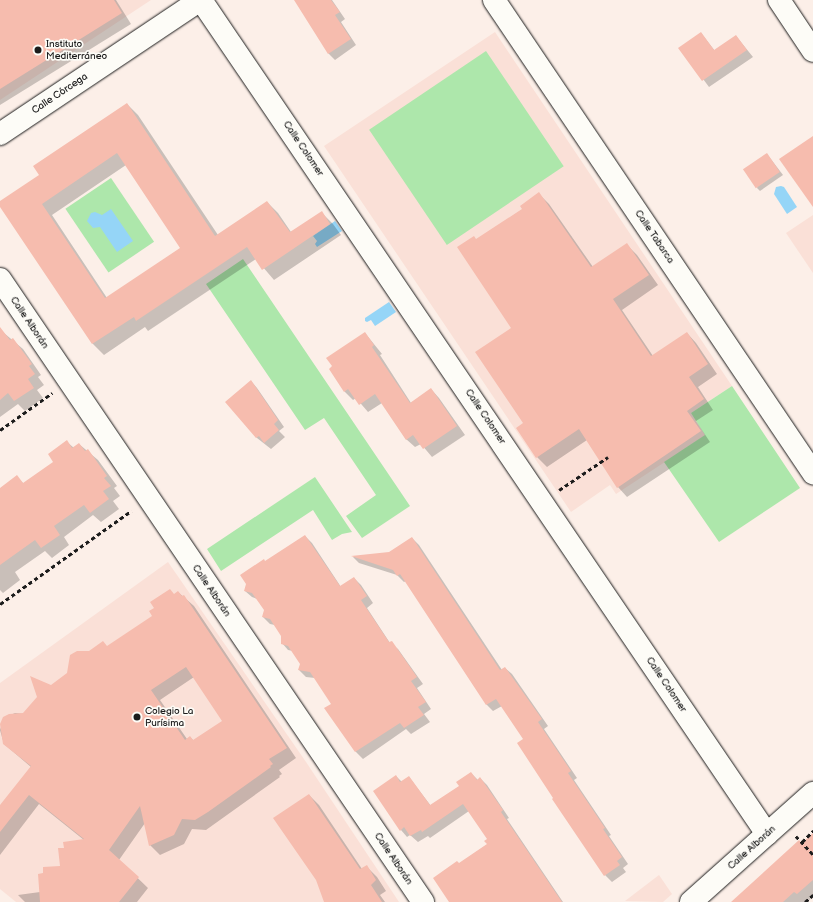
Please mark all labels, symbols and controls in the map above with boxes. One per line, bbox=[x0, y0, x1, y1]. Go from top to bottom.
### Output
place label: Instituto Mediterráneo bbox=[46, 38, 107, 62]
marker: Instituto Mediterráneo bbox=[33, 45, 43, 55]
street label: Calle Córcega bbox=[30, 71, 90, 117]
street label: Calle Colomer bbox=[280, 119, 326, 179]
street label: Calle Tabarca bbox=[632, 208, 676, 266]
street label: Calle Alborán bbox=[7, 295, 51, 351]
street label: Calle Colomer bbox=[462, 387, 508, 447]
street label: Calle Alborán bbox=[189, 563, 233, 619]
street label: Calle Colomer bbox=[643, 655, 689, 715]
place label: Colegio La Purísima bbox=[145, 705, 193, 728]
marker: Colegio La Purísima bbox=[132, 712, 142, 722]
street label: Calle Alborán bbox=[726, 823, 778, 873]
street label: Calle Alborán bbox=[371, 831, 415, 887]

